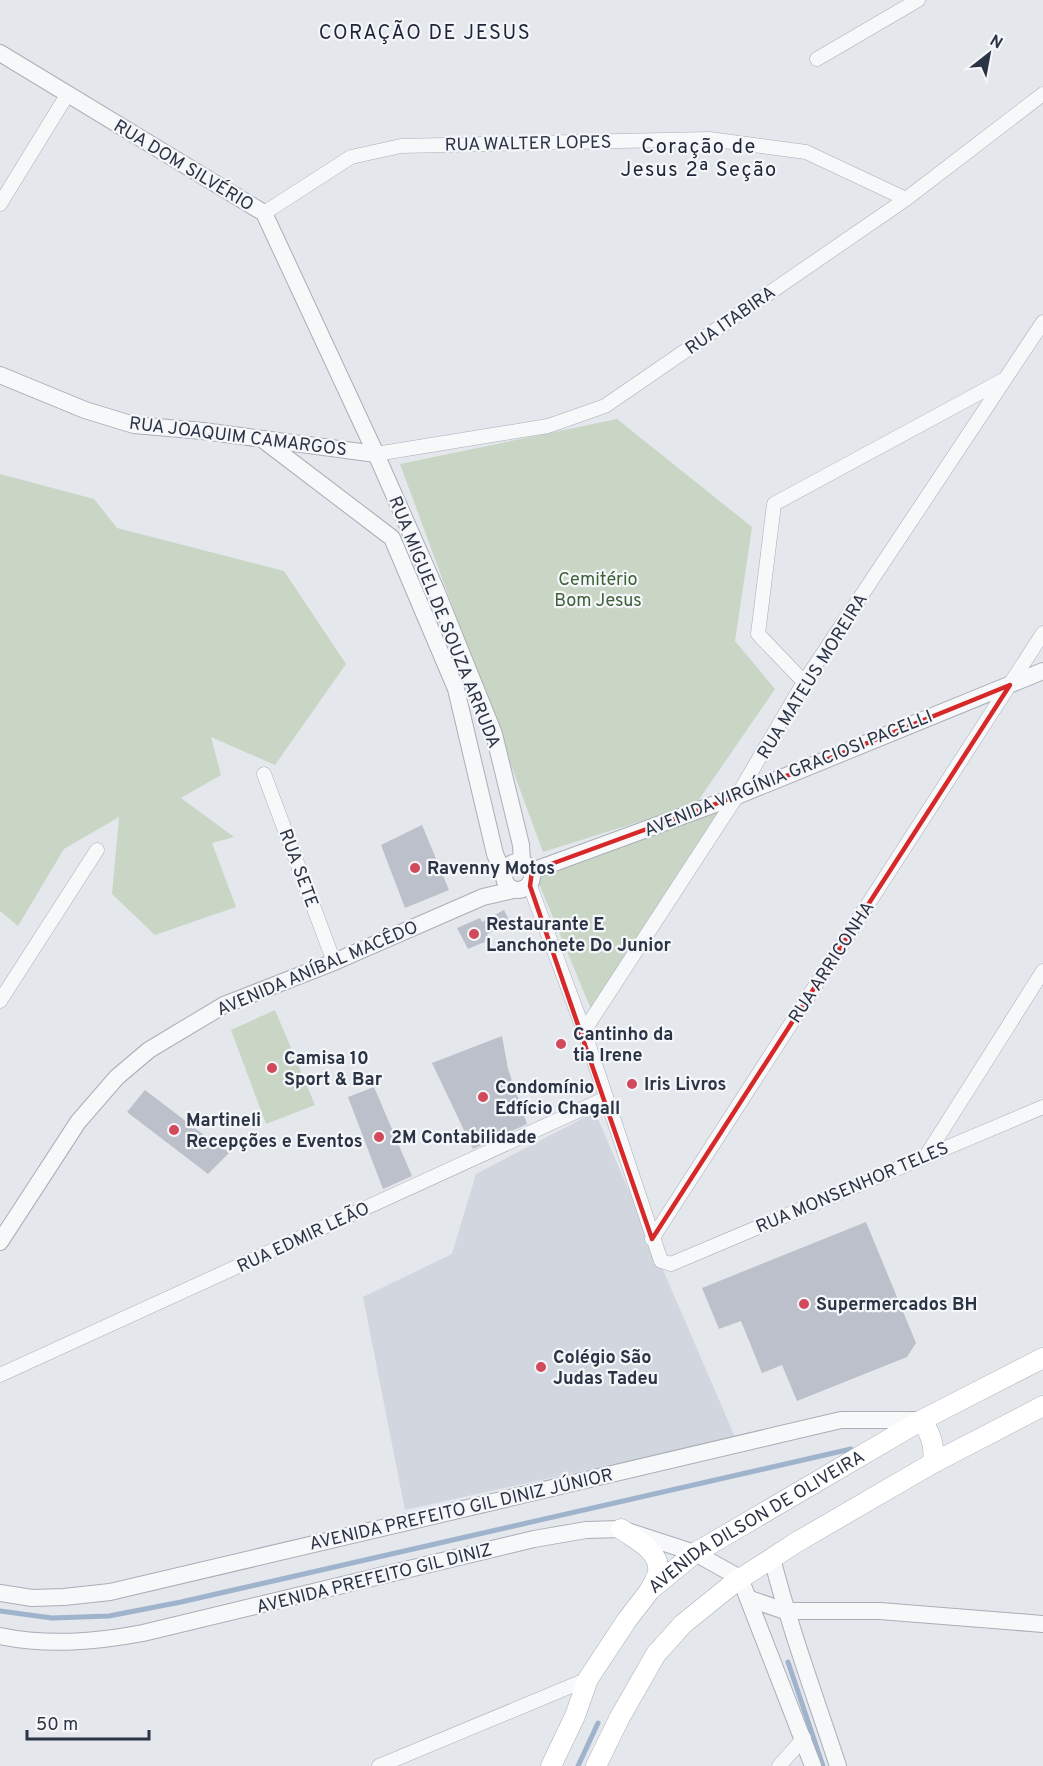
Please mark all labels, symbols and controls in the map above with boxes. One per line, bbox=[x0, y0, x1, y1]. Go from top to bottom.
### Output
district label: CORAÇÃO DE JESUS bbox=[319, 20, 531, 47]
north arrow bbox=[959, 24, 1019, 84]
text: N bbox=[986, 31, 1006, 54]
street label: RUA DOM SILVÉRIO bbox=[109, 114, 259, 217]
street label: RUA WALTER LOPES bbox=[444, 132, 612, 157]
district label: Coração de Jesus 2ª Seção bbox=[620, 135, 778, 184]
street label: RUA ITABIRA bbox=[681, 282, 780, 361]
street label: RUA JOAQUIM CAMARGOS bbox=[128, 413, 348, 462]
street label: RUA MIGUEL DE SOUZA ARRUDA bbox=[382, 493, 505, 752]
park label: Cemitério Bom Jesus bbox=[554, 569, 642, 613]
street label: RUA MATEUS MOREIRA bbox=[753, 590, 874, 764]
street label: AVENIDA VIRGÍNIA GRACIOSI PACELLI bbox=[640, 704, 936, 843]
street label: RUA SETE bbox=[273, 826, 322, 911]
place label: Ravenny Motos bbox=[427, 858, 555, 881]
marker: Ravenny Motos bbox=[408, 861, 422, 875]
street label: RUA ARRICONHA bbox=[784, 897, 880, 1028]
place label: Restaurante E Lanchonete Do Junior bbox=[486, 914, 671, 958]
street label: AVENIDA ANÍBAL MACÊDO bbox=[213, 915, 422, 1022]
marker: Restaurante E Lanchonete Do Junior bbox=[467, 927, 481, 941]
place label: Cantinho da tia Irene bbox=[573, 1024, 673, 1068]
marker: Cantinho da tia Irene bbox=[554, 1037, 568, 1051]
place label: Camisa 10 Sport & Bar bbox=[284, 1048, 383, 1092]
marker: Camisa 10 Sport & Bar bbox=[265, 1061, 279, 1075]
place label: Iris Livros bbox=[644, 1074, 726, 1097]
place label: Condomínio Edfício Chagall bbox=[495, 1077, 620, 1121]
marker: Iris Livros bbox=[625, 1077, 639, 1091]
marker: Condomínio Edfício Chagall bbox=[476, 1090, 490, 1104]
place label: Martineli Recepções e Eventos bbox=[186, 1110, 363, 1154]
marker: Martineli Recepções e Eventos bbox=[167, 1123, 181, 1137]
place label: 2M Contabilidade bbox=[391, 1127, 537, 1150]
marker: 2M Contabilidade bbox=[372, 1130, 386, 1144]
street label: RUA MONSENHOR TELES bbox=[753, 1137, 952, 1239]
street label: RUA EDMIR LEÃO bbox=[233, 1196, 374, 1279]
place label: Supermercados BH bbox=[816, 1294, 977, 1317]
marker: Supermercados BH bbox=[797, 1297, 811, 1311]
place label: Colégio São Judas Tadeu bbox=[553, 1347, 658, 1391]
marker: Colégio São Judas Tadeu bbox=[534, 1360, 548, 1374]
street label: AVENIDA DILSON DE OLIVEIRA bbox=[644, 1446, 869, 1599]
street label: AVENIDA PREFEITO GIL DINIZ JÚNIOR bbox=[307, 1462, 615, 1557]
street label: AVENIDA PREFEITO GIL DINIZ bbox=[254, 1539, 494, 1620]
scale bar bbox=[27, 1703, 148, 1741]
text: 50 m bbox=[36, 1714, 78, 1737]

